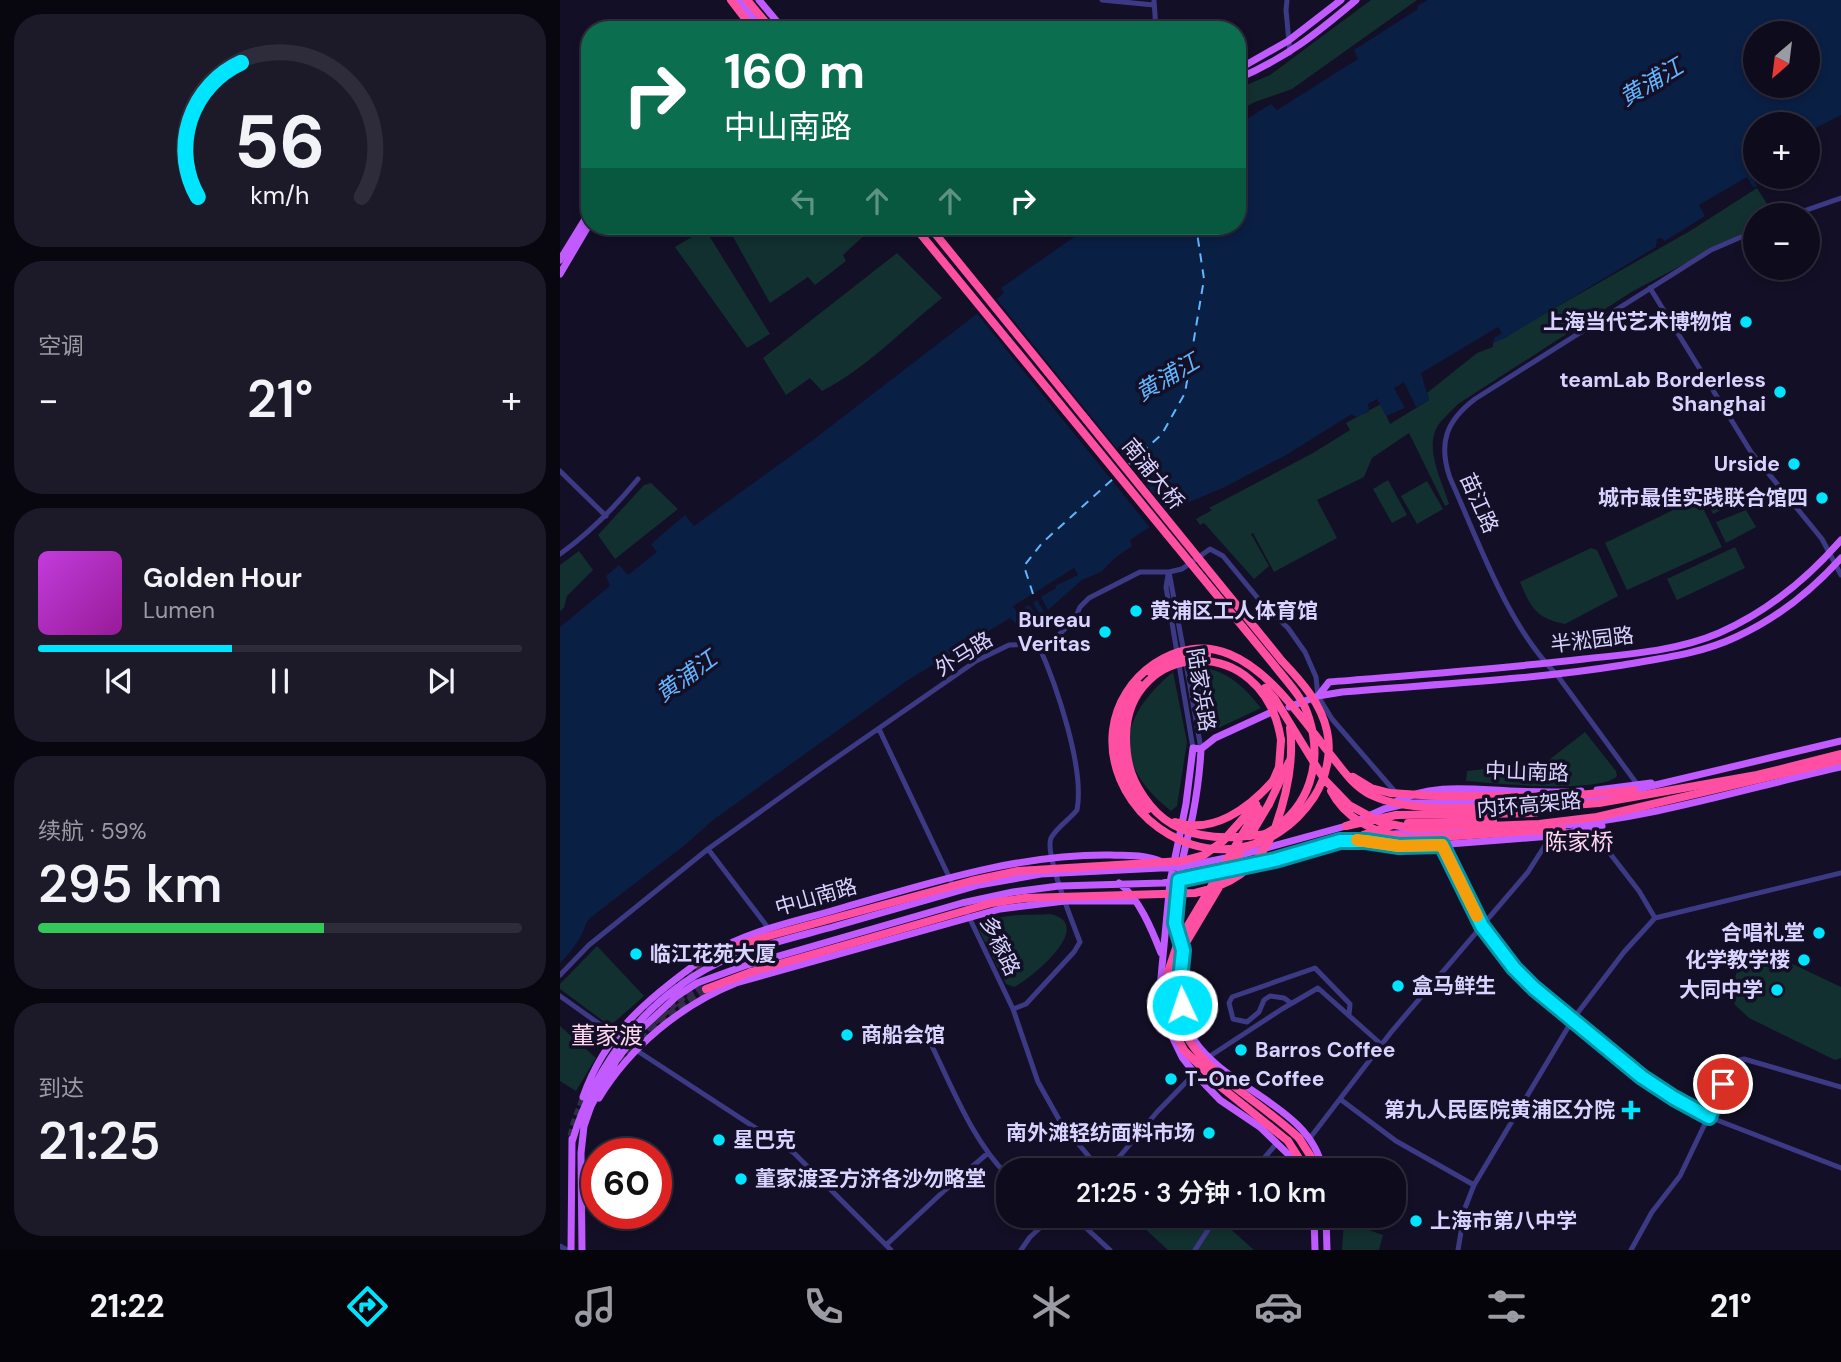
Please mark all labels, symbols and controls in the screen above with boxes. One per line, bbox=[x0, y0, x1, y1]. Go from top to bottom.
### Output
north arrow bbox=[1743, 21, 1820, 98]
map controls bbox=[1743, 21, 1820, 280]
text: 160 m bbox=[724, 39, 865, 103]
icon: right bbox=[609, 49, 700, 140]
water label: 黄浦江 bbox=[1614, 50, 1691, 113]
text: 56 bbox=[234, 95, 326, 190]
text: 中山南路 bbox=[724, 106, 852, 148]
button: + bbox=[1743, 112, 1820, 189]
text: km/h bbox=[250, 178, 310, 211]
icon: left bbox=[785, 182, 823, 220]
icon: ahead bbox=[858, 182, 896, 220]
icon: ahead bbox=[931, 182, 969, 220]
icon: right bbox=[1004, 182, 1042, 220]
button: − bbox=[1743, 203, 1820, 280]
place label: 上海当代艺术博物馆 bbox=[1543, 308, 1732, 336]
marker: 上海当代艺术博物馆 bbox=[1738, 314, 1754, 330]
text: 空调 bbox=[38, 331, 84, 361]
water label: 黄浦江 bbox=[1130, 345, 1207, 408]
text: 21° bbox=[247, 365, 313, 433]
place label: teamLab Borderless Shanghai bbox=[1560, 366, 1766, 418]
text: − bbox=[38, 375, 59, 425]
text: + bbox=[501, 375, 522, 425]
marker: teamLab Borderless Shanghai bbox=[1772, 384, 1788, 400]
street label: 南浦大桥 bbox=[1116, 433, 1190, 515]
place label: Urside bbox=[1714, 450, 1780, 478]
marker: Urside bbox=[1786, 456, 1802, 472]
street label: 苗江路 bbox=[1453, 469, 1505, 537]
place label: 城市最佳实践联合馆四 bbox=[1598, 484, 1808, 512]
marker: 城市最佳实践联合馆四 bbox=[1814, 490, 1830, 506]
text: Golden Hour bbox=[143, 561, 302, 595]
text: Lumen bbox=[143, 595, 215, 625]
place label: 黄浦区工人体育馆 bbox=[1150, 597, 1318, 625]
marker: 黄浦区工人体育馆 bbox=[1128, 603, 1144, 619]
place label: Bureau Veritas bbox=[1018, 606, 1091, 658]
street label: 半淞园路 bbox=[1549, 621, 1635, 659]
marker: Bureau Veritas bbox=[1097, 624, 1113, 640]
street label: 外马路 bbox=[930, 625, 998, 683]
water label: 黄浦江 bbox=[649, 642, 725, 708]
street label: 陆家浜路 bbox=[1181, 646, 1221, 734]
icon: previous bbox=[100, 662, 138, 700]
icon: pause bbox=[261, 662, 299, 700]
icon: next bbox=[422, 662, 460, 700]
street label: 中山南路 bbox=[1485, 757, 1569, 787]
street label: 内环高架路 bbox=[1475, 786, 1583, 824]
text: 续航 · 59% bbox=[38, 816, 147, 846]
district label: 陈家桥 bbox=[1545, 827, 1614, 857]
text: 295 km bbox=[38, 850, 223, 918]
street label: 中山南路 bbox=[772, 872, 860, 922]
street label: 多稼路 bbox=[974, 912, 1026, 980]
place label: 合唱礼堂 bbox=[1721, 919, 1805, 947]
marker: 合唱礼堂 bbox=[1811, 925, 1827, 941]
place label: 临江花苑大厦 bbox=[650, 940, 776, 968]
marker: 临江花苑大厦 bbox=[628, 946, 644, 962]
place label: 化学教学楼 bbox=[1685, 946, 1790, 974]
marker: 化学教学楼 bbox=[1796, 952, 1812, 968]
position arrow bbox=[1145, 968, 1219, 1042]
place label: 盒马鲜生 bbox=[1412, 972, 1496, 1000]
place label: 大同中学 bbox=[1679, 976, 1763, 1004]
marker: 盒马鲜生 bbox=[1390, 978, 1406, 994]
marker: 大同中学 bbox=[1769, 982, 1785, 998]
district label: 董家渡 bbox=[571, 1020, 643, 1051]
place label: 商船会馆 bbox=[861, 1021, 945, 1049]
marker: 商船会馆 bbox=[839, 1027, 855, 1043]
place label: Barros Coffee bbox=[1255, 1036, 1395, 1064]
marker: Barros Coffee bbox=[1233, 1042, 1249, 1058]
pin bbox=[1693, 1054, 1753, 1114]
place label: T-One Coffee bbox=[1185, 1065, 1324, 1093]
icon: arrive bbox=[1704, 1065, 1742, 1103]
marker: T-One Coffee bbox=[1163, 1071, 1179, 1087]
text: 到达 bbox=[38, 1073, 84, 1103]
place label: 第九人民医院黄浦区分院 bbox=[1384, 1096, 1615, 1124]
marker: 第九人民医院黄浦区分院 bbox=[1621, 1100, 1641, 1120]
text: 21:25 bbox=[38, 1107, 161, 1175]
place label: 南外滩轻纺面料市场 bbox=[1006, 1119, 1195, 1147]
marker: 南外滩轻纺面料市场 bbox=[1201, 1125, 1217, 1141]
place label: 星巴克 bbox=[733, 1126, 796, 1154]
marker: 星巴克 bbox=[711, 1132, 727, 1148]
speed limit sign: 60 bbox=[581, 1138, 672, 1229]
place label: 董家渡圣方济各沙勿略堂 bbox=[755, 1165, 986, 1193]
marker: 董家渡圣方济各沙勿略堂 bbox=[733, 1171, 749, 1187]
text: 21:25 · 3 分钟 · 1.0 km bbox=[1076, 1176, 1326, 1210]
place label: 上海市第八中学 bbox=[1430, 1207, 1577, 1235]
marker: 上海市第八中学 bbox=[1408, 1213, 1424, 1229]
icon: directions bbox=[343, 1282, 392, 1331]
icon: music bbox=[571, 1282, 620, 1331]
icon: phone bbox=[799, 1282, 848, 1331]
icon: climate bbox=[1027, 1282, 1076, 1331]
icon: car bbox=[1254, 1282, 1303, 1331]
icon: filters bbox=[1482, 1282, 1531, 1331]
text: 21:22 bbox=[89, 1285, 165, 1327]
text: 21° bbox=[1710, 1285, 1752, 1327]

